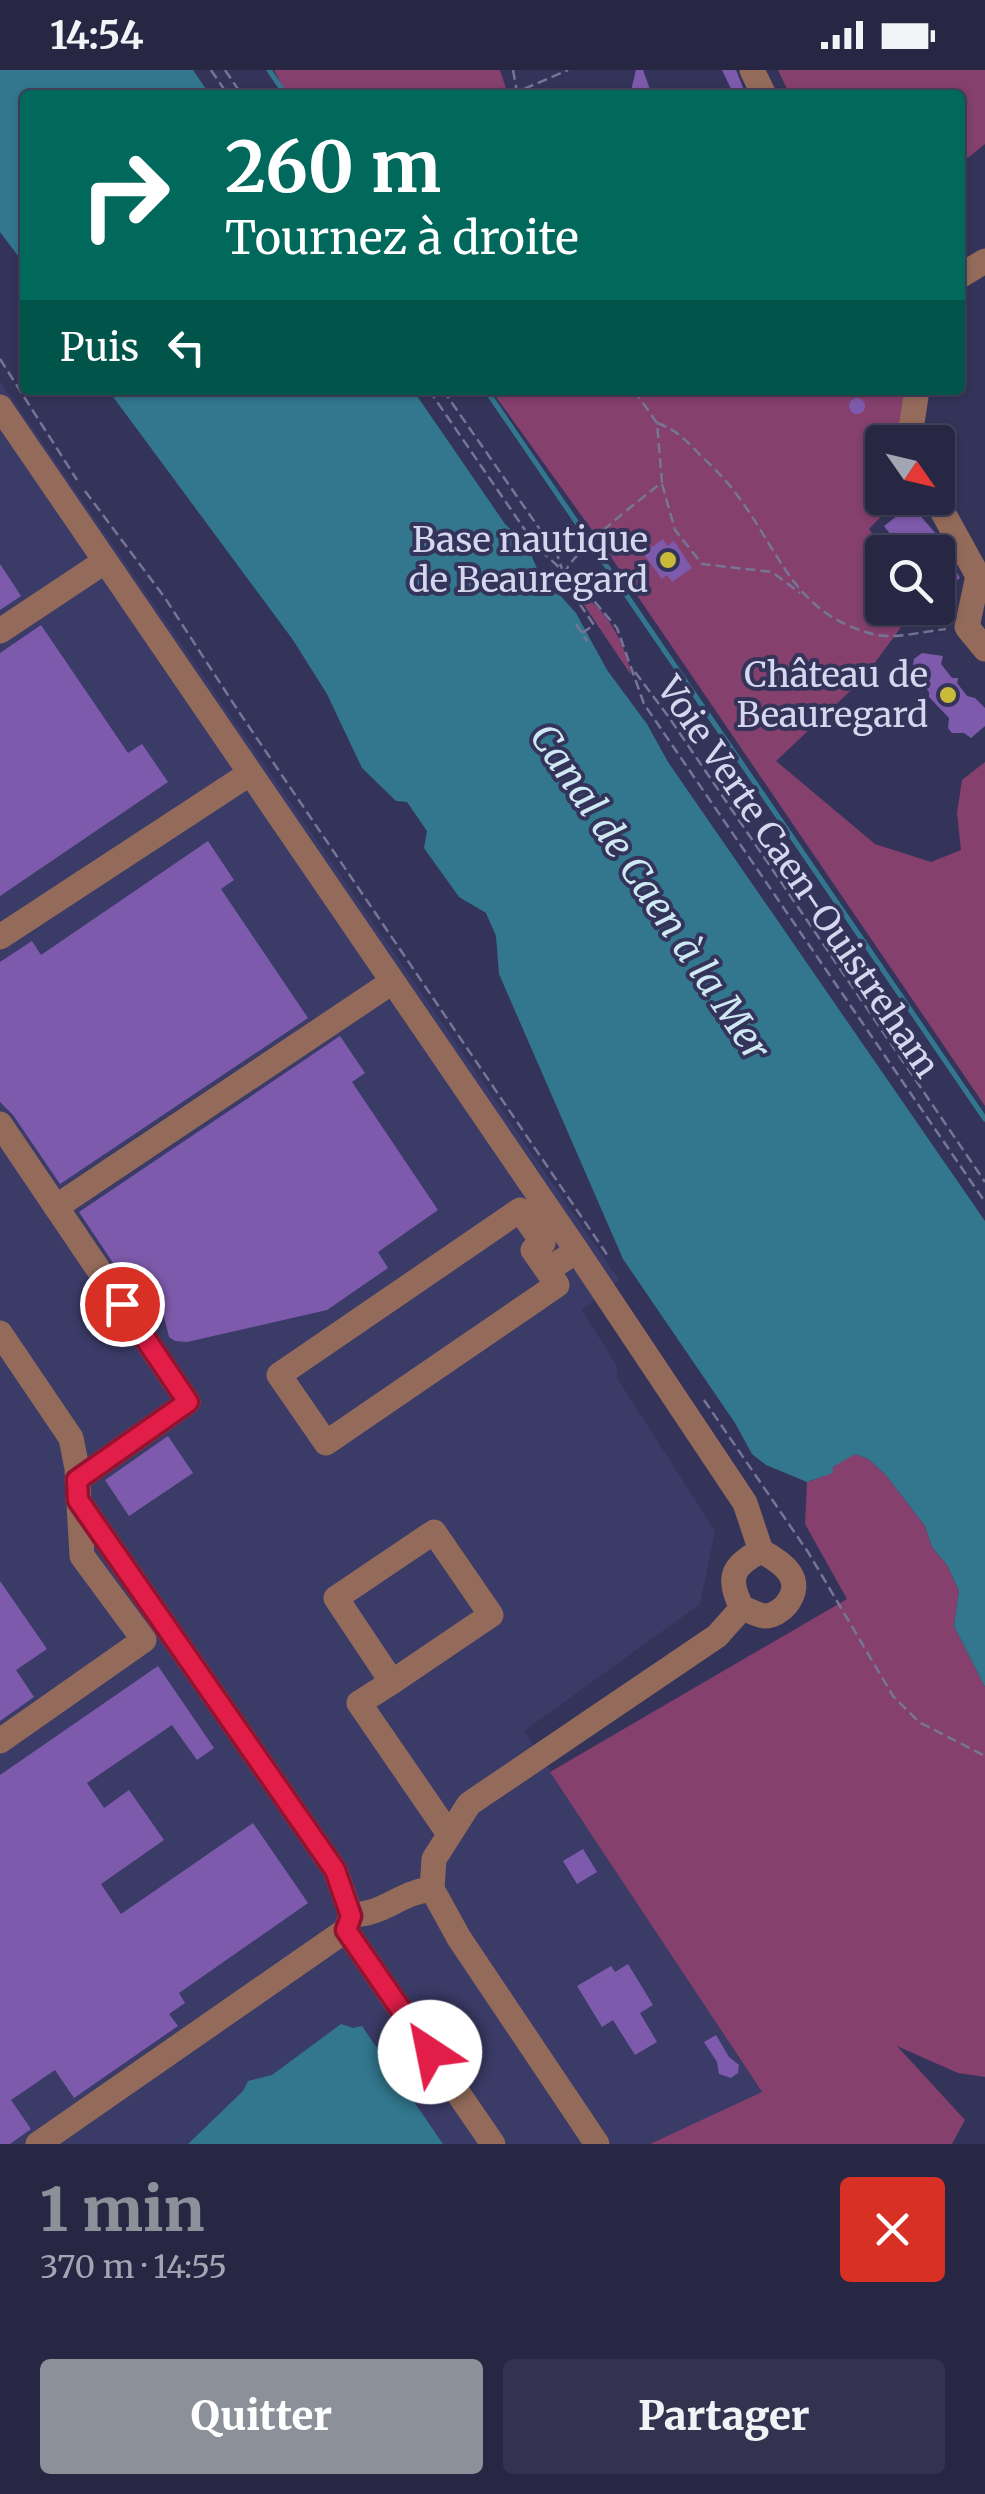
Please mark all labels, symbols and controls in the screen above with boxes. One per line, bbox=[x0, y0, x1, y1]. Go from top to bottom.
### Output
text: 14:54 bbox=[50, 12, 144, 59]
text: 260 m bbox=[225, 123, 441, 211]
icon: right bbox=[60, 130, 190, 260]
text: Tournez à droite bbox=[225, 210, 579, 266]
icon: left bbox=[159, 320, 214, 375]
text: Puis bbox=[60, 324, 139, 371]
north arrow bbox=[865, 425, 955, 515]
map controls bbox=[865, 425, 955, 625]
place label: Base nautique de Beauregard bbox=[408, 518, 648, 602]
button: search bbox=[865, 535, 955, 625]
marker: Base nautique de Beauregard bbox=[657, 549, 679, 571]
place label: Château de Beauregard bbox=[736, 653, 928, 737]
street label: Voie Verte Caen-Ouistreham bbox=[647, 667, 949, 1086]
marker: Château de Beauregard bbox=[937, 684, 959, 706]
water label: Canal de Caen à la Mer bbox=[520, 715, 780, 1070]
pin bbox=[80, 1262, 165, 1347]
icon: arrive bbox=[95, 1277, 150, 1332]
position arrow bbox=[378, 2000, 482, 2104]
text: 1 min bbox=[40, 2172, 204, 2247]
button: close bbox=[840, 2177, 945, 2282]
text: 370 m · 14:55 bbox=[40, 2247, 227, 2287]
button: Quitter bbox=[40, 2359, 483, 2474]
button: Partager bbox=[503, 2359, 945, 2474]

